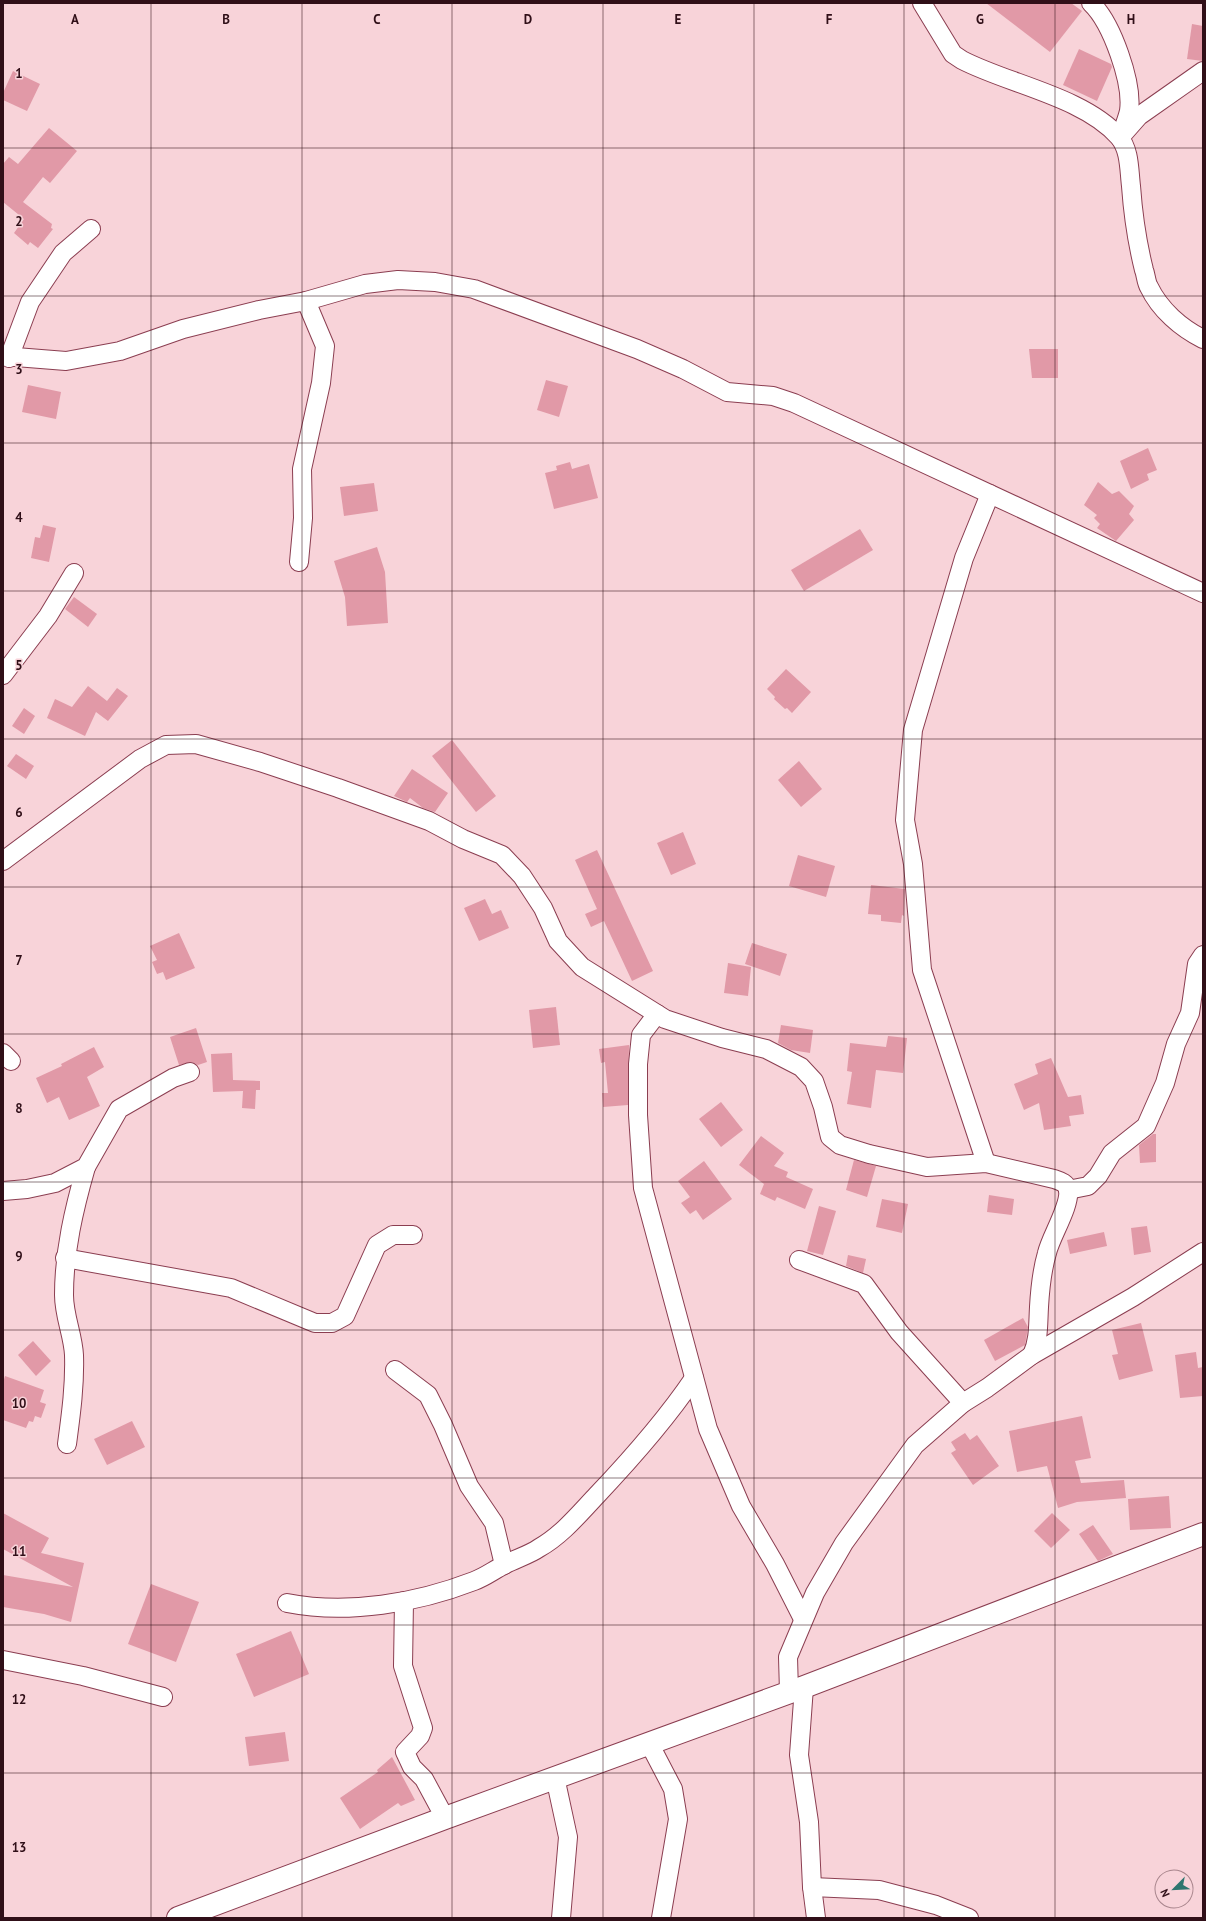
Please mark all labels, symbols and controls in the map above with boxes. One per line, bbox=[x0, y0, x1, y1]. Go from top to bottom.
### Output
text: A bbox=[71, 11, 79, 28]
text: B bbox=[222, 11, 230, 28]
text: C bbox=[373, 11, 381, 28]
text: D bbox=[524, 11, 532, 28]
text: E bbox=[675, 11, 682, 28]
text: F bbox=[826, 11, 833, 28]
text: G bbox=[976, 11, 984, 28]
text: H bbox=[1127, 11, 1135, 28]
text: 1 bbox=[15, 65, 23, 82]
text: 2 bbox=[15, 213, 23, 230]
text: 3 bbox=[15, 361, 23, 378]
text: 4 bbox=[15, 509, 23, 526]
text: 5 bbox=[15, 657, 23, 674]
text: 6 bbox=[15, 804, 23, 821]
text: 7 bbox=[15, 952, 23, 969]
text: 8 bbox=[15, 1100, 23, 1117]
text: 9 bbox=[15, 1248, 23, 1265]
text: 10 bbox=[12, 1395, 26, 1412]
text: 11 bbox=[12, 1543, 26, 1560]
text: 12 bbox=[12, 1691, 26, 1708]
text: 13 bbox=[12, 1839, 26, 1856]
north arrow bbox=[1154, 1869, 1194, 1909]
text: N bbox=[1157, 1887, 1173, 1899]

